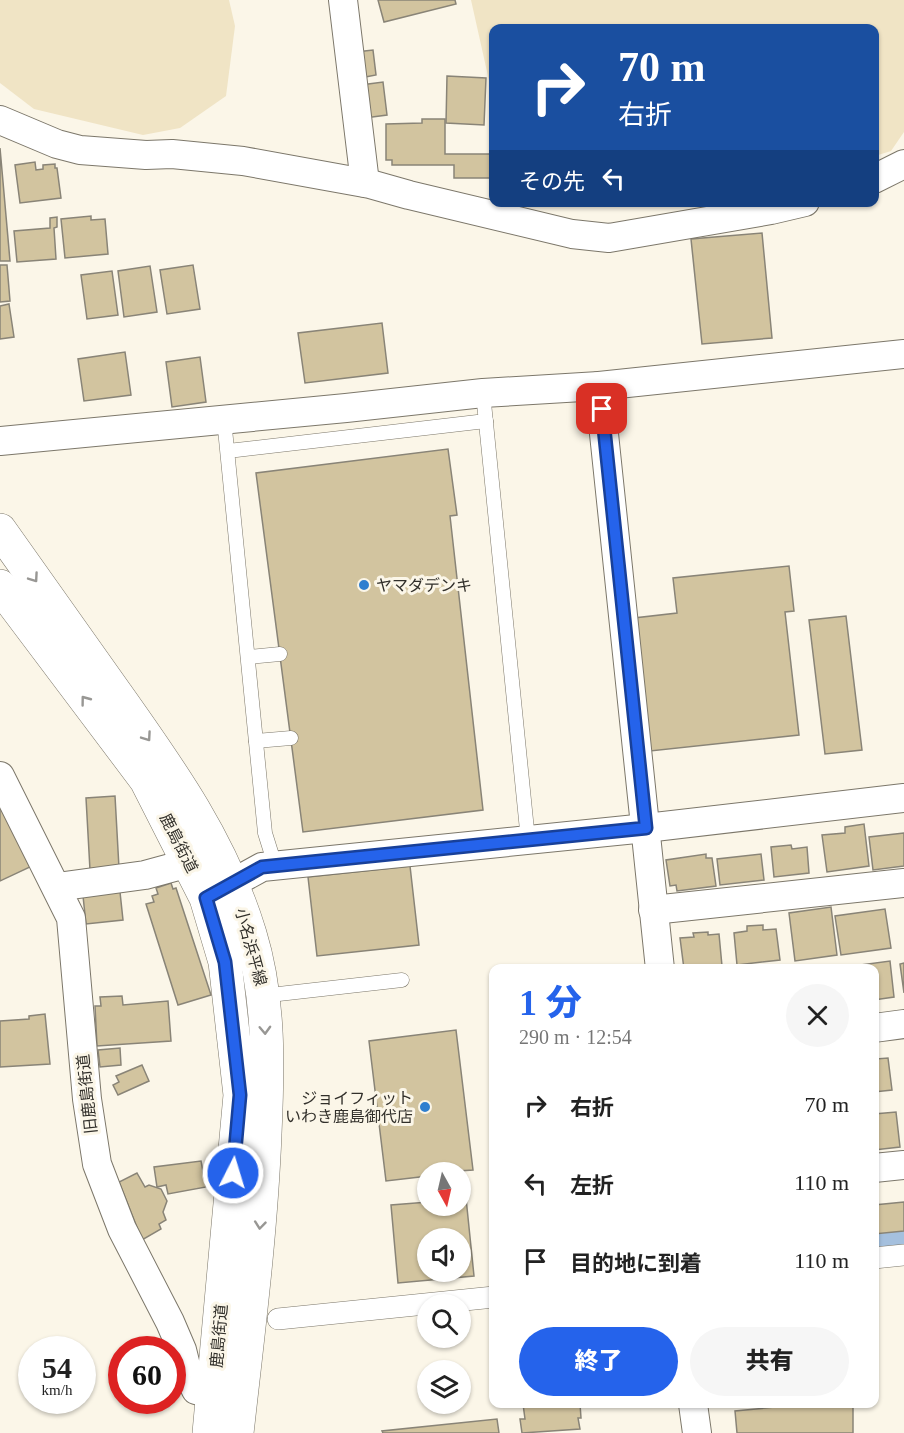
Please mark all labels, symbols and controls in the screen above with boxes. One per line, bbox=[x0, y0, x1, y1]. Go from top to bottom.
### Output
text: 70 m bbox=[618, 44, 706, 90]
icon: right bbox=[519, 48, 597, 126]
text: 右折 bbox=[618, 100, 672, 130]
icon: left bbox=[597, 162, 630, 195]
text: その先 bbox=[519, 169, 585, 194]
pin bbox=[576, 383, 627, 434]
icon: arrive bbox=[585, 392, 618, 425]
one-way arrow bbox=[27, 572, 38, 583]
place label: ヤマダデンキ bbox=[376, 577, 472, 594]
marker: ヤマダデンキ bbox=[357, 578, 371, 592]
one-way arrow bbox=[82, 696, 93, 707]
one-way arrow bbox=[140, 731, 151, 742]
street label: 鹿島街道 bbox=[157, 811, 201, 875]
street label: 小名浜平線 bbox=[232, 906, 270, 988]
text: 1 分 bbox=[519, 983, 582, 1023]
button: close bbox=[786, 984, 849, 1047]
one-way arrow bbox=[259, 1026, 272, 1035]
text: 290 m · 12:54 bbox=[519, 1026, 632, 1048]
street label: 旧鹿島街道 bbox=[74, 1053, 100, 1135]
icon: right bbox=[519, 1089, 552, 1122]
place label: ジョイフィット いわき鹿島御代店 bbox=[285, 1090, 413, 1125]
text: 70 m bbox=[804, 1092, 849, 1117]
text: 右折 bbox=[570, 1095, 614, 1120]
marker: ジョイフィット いわき鹿島御代店 bbox=[418, 1100, 432, 1114]
position arrow bbox=[201, 1141, 265, 1205]
north arrow bbox=[417, 1162, 471, 1216]
map controls bbox=[417, 1162, 471, 1414]
icon: left bbox=[519, 1167, 552, 1200]
text: 110 m bbox=[794, 1170, 849, 1195]
text: 左折 bbox=[570, 1173, 614, 1198]
one-way arrow bbox=[254, 1220, 267, 1229]
button: sound bbox=[417, 1228, 471, 1282]
icon: arrive bbox=[519, 1245, 552, 1278]
text: 110 m bbox=[794, 1248, 849, 1273]
text: 目的地に到着 bbox=[570, 1251, 702, 1276]
button: search bbox=[417, 1294, 471, 1348]
street label: 鹿島街道 bbox=[208, 1303, 230, 1369]
button: 終了 bbox=[519, 1327, 678, 1396]
button: 共有 bbox=[690, 1327, 849, 1396]
speed limit sign: 60 bbox=[108, 1336, 186, 1414]
text: 54 bbox=[42, 1351, 72, 1384]
button: layers bbox=[417, 1360, 471, 1414]
text: km/h bbox=[42, 1382, 72, 1398]

